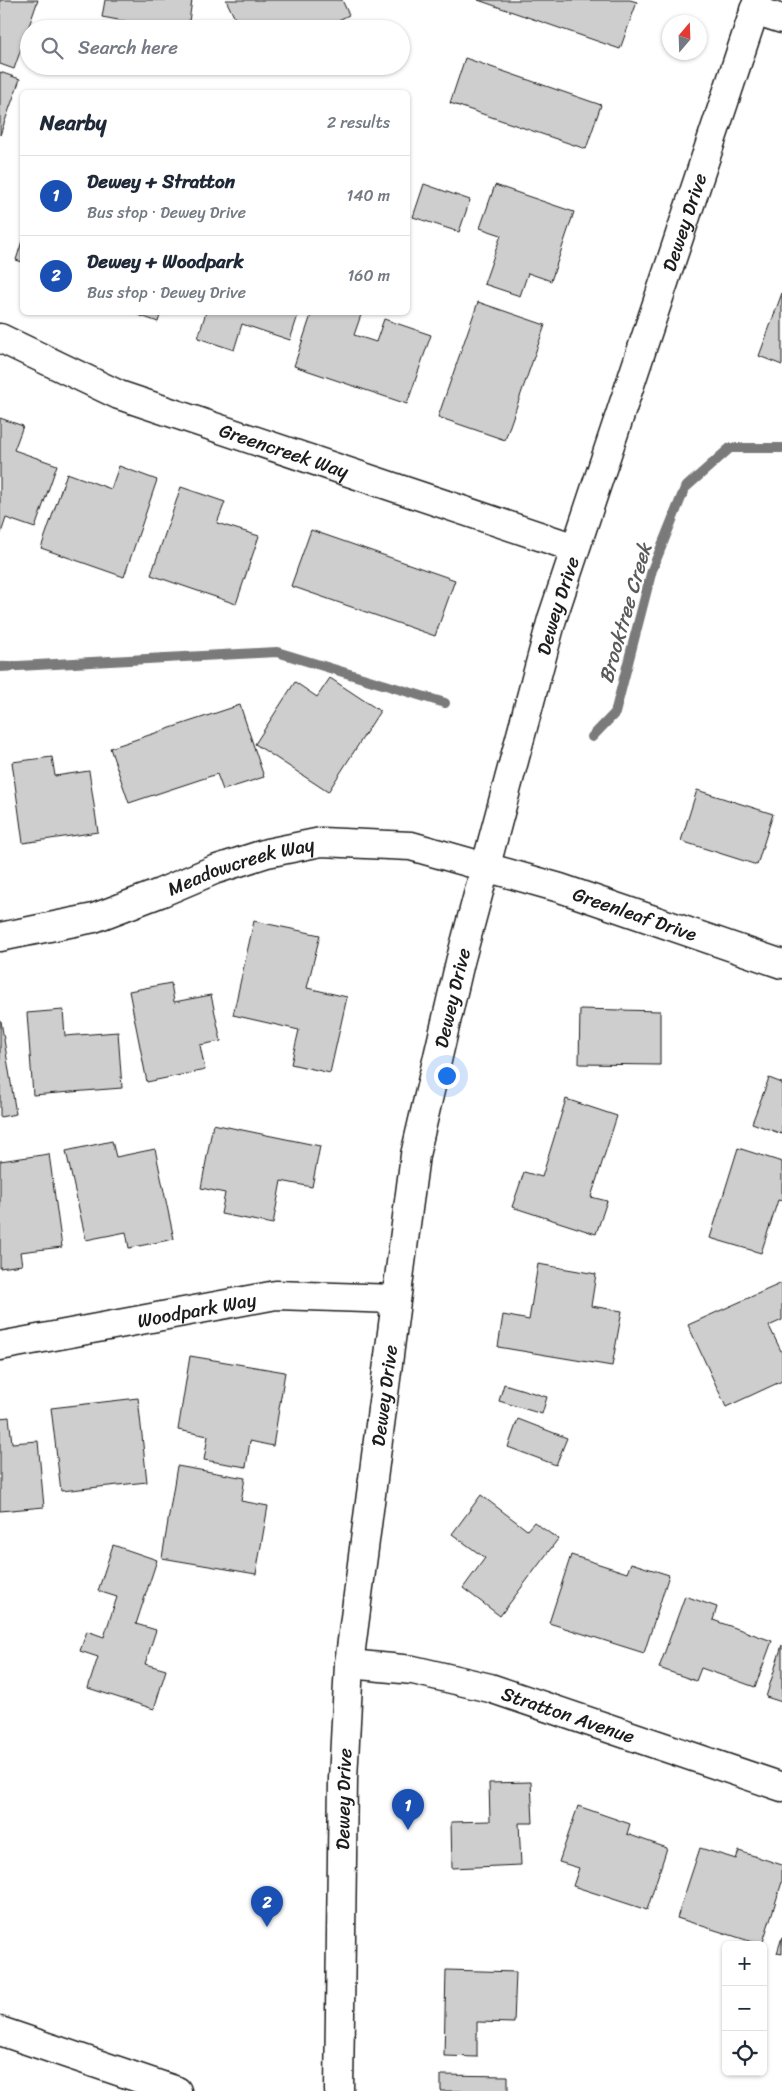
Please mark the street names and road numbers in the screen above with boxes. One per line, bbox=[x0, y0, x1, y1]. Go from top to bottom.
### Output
street label: Dewey Drive bbox=[653, 169, 716, 276]
street label: Greencreek Way bbox=[215, 414, 353, 488]
street label: Dewey Drive bbox=[527, 552, 589, 659]
street label: Meadowcreek Way bbox=[162, 828, 317, 905]
street label: Greenleaf Drive bbox=[568, 878, 701, 951]
street label: Dewey Drive bbox=[425, 944, 480, 1051]
street label: Woodpark Way bbox=[135, 1283, 259, 1337]
street label: Dewey Drive bbox=[361, 1343, 407, 1448]
street label: Stratton Avenue bbox=[497, 1677, 639, 1753]
street label: Dewey Drive bbox=[326, 1747, 362, 1850]

